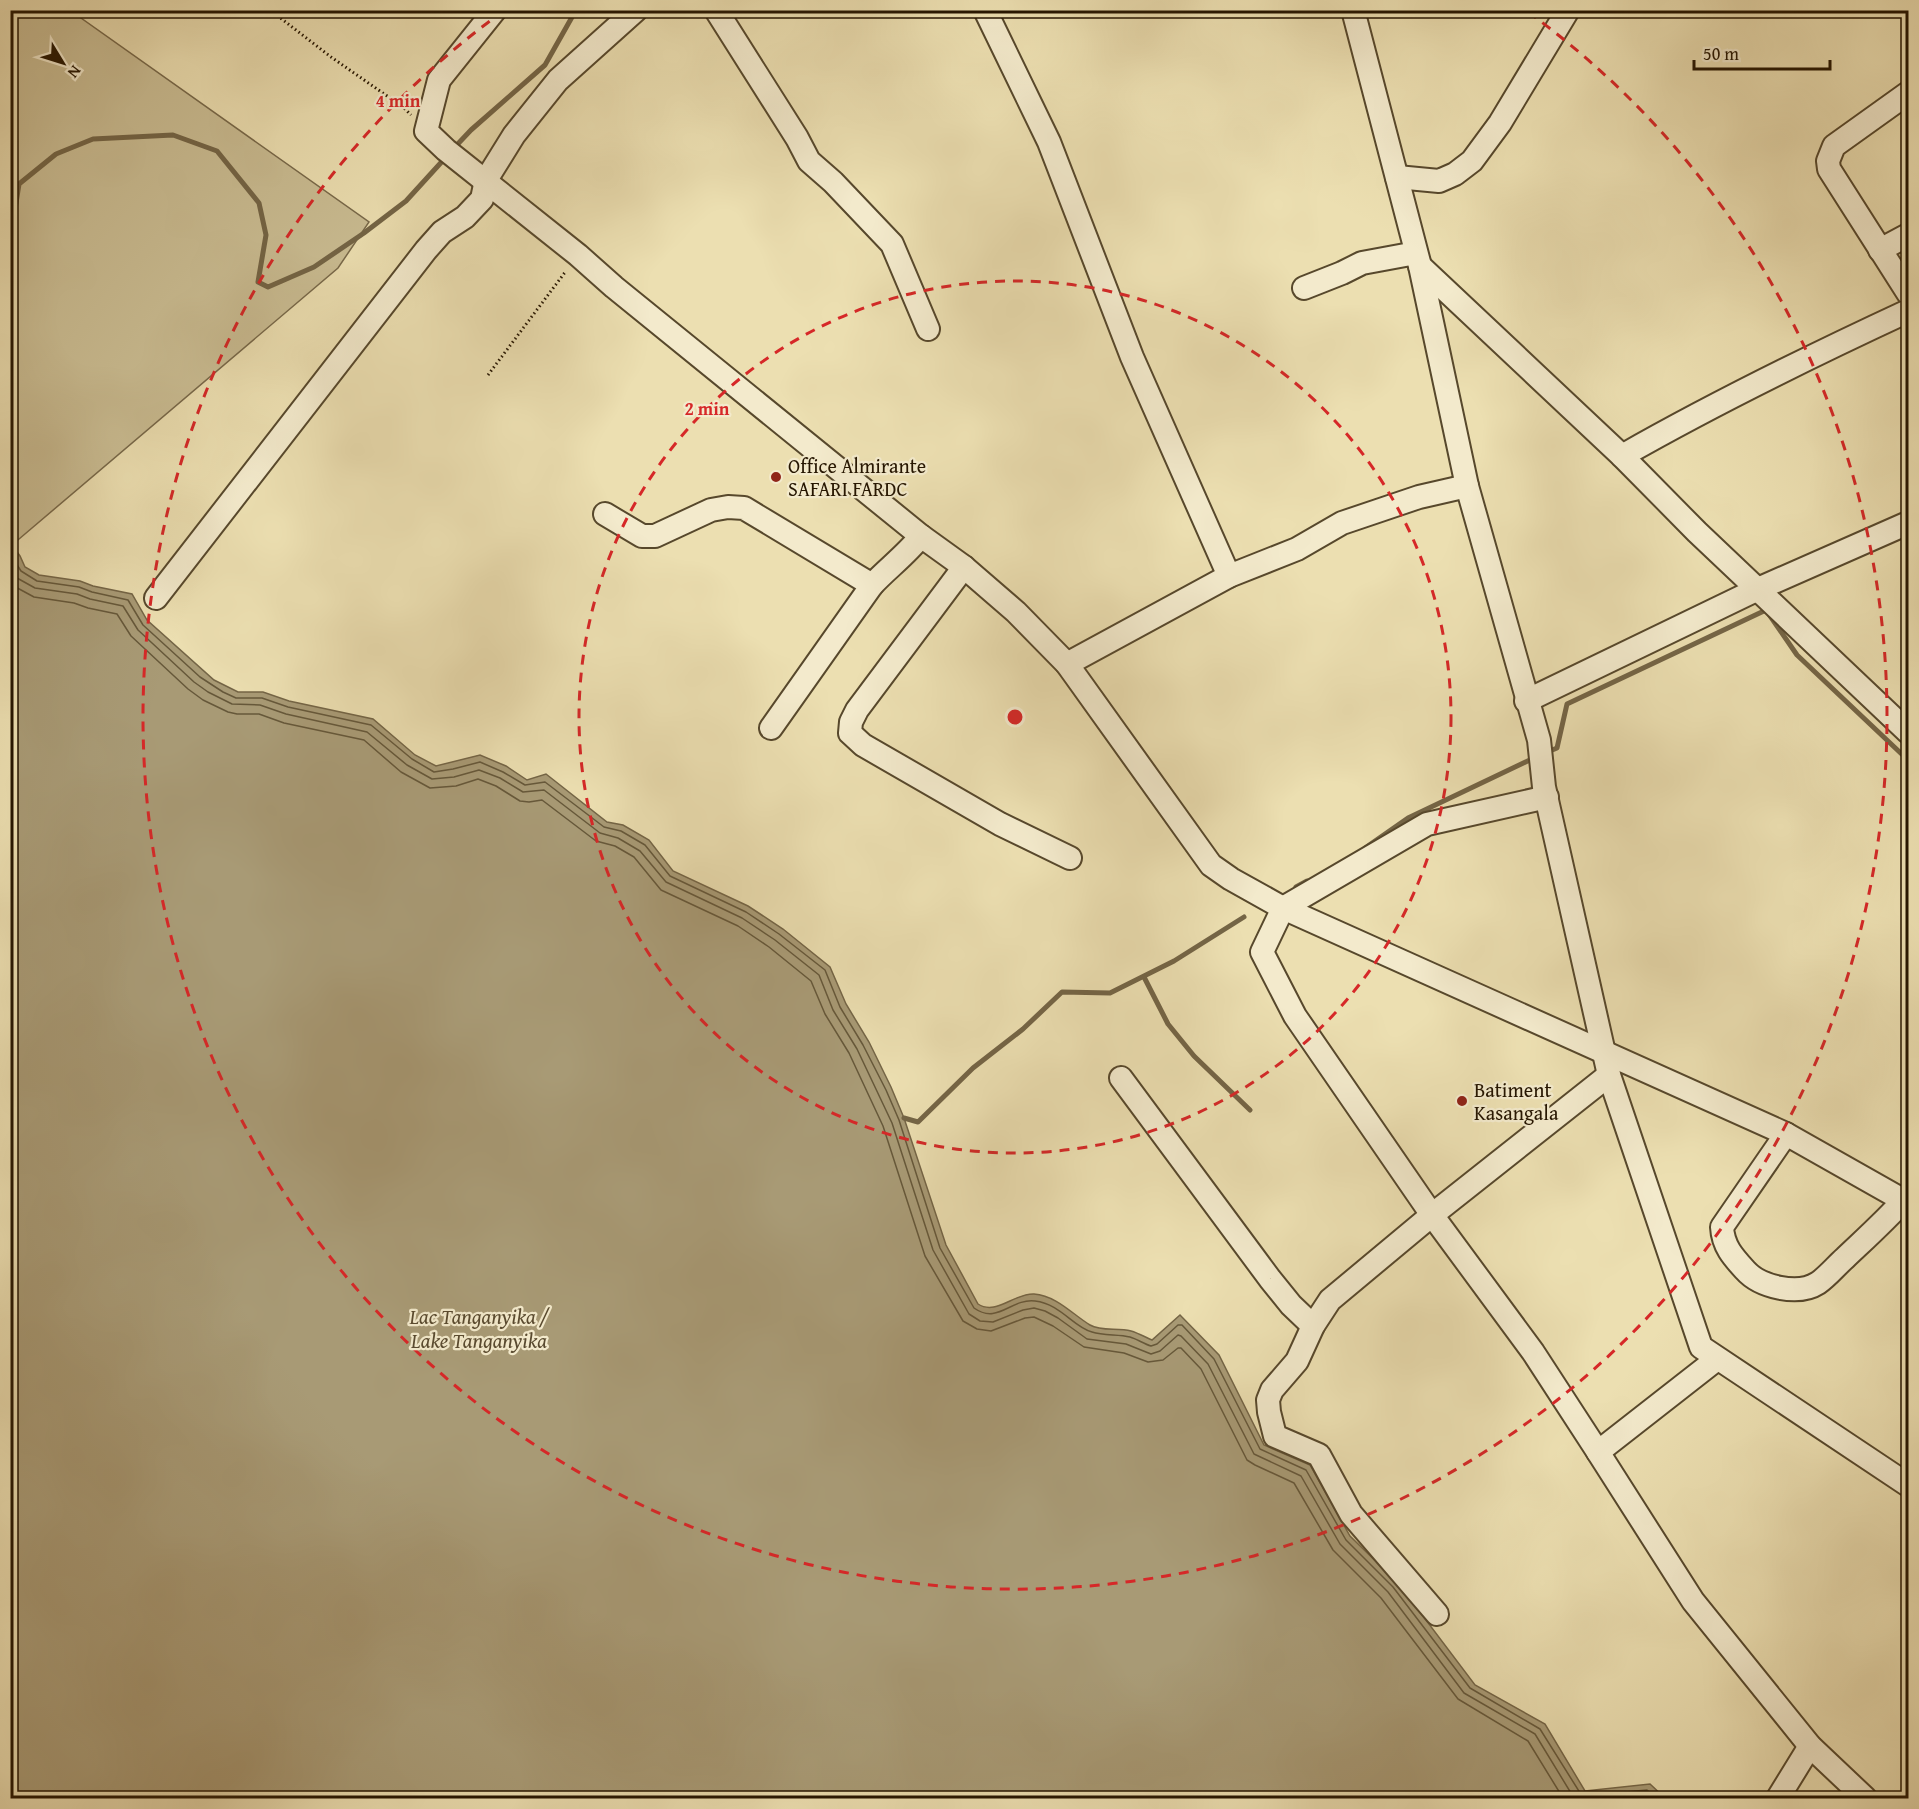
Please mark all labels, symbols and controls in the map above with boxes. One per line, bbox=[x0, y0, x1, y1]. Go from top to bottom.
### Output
north arrow bbox=[33, 33, 93, 93]
scale bar bbox=[1694, 33, 1830, 71]
text: 50 m bbox=[1703, 40, 1739, 67]
text: N bbox=[62, 61, 88, 84]
text: 4 min bbox=[376, 87, 421, 114]
text: 2 min bbox=[685, 395, 730, 422]
place label: Office Almirante SAFARI FARDC bbox=[788, 451, 926, 503]
marker: Office Almirante SAFARI FARDC bbox=[769, 470, 783, 484]
centre of rings bbox=[1005, 707, 1025, 727]
place label: Batiment Kasangala bbox=[1474, 1075, 1559, 1127]
marker: Batiment Kasangala bbox=[1455, 1094, 1469, 1108]
water label: Lac Tanganyika / Lake Tanganyika bbox=[408, 1301, 550, 1356]

